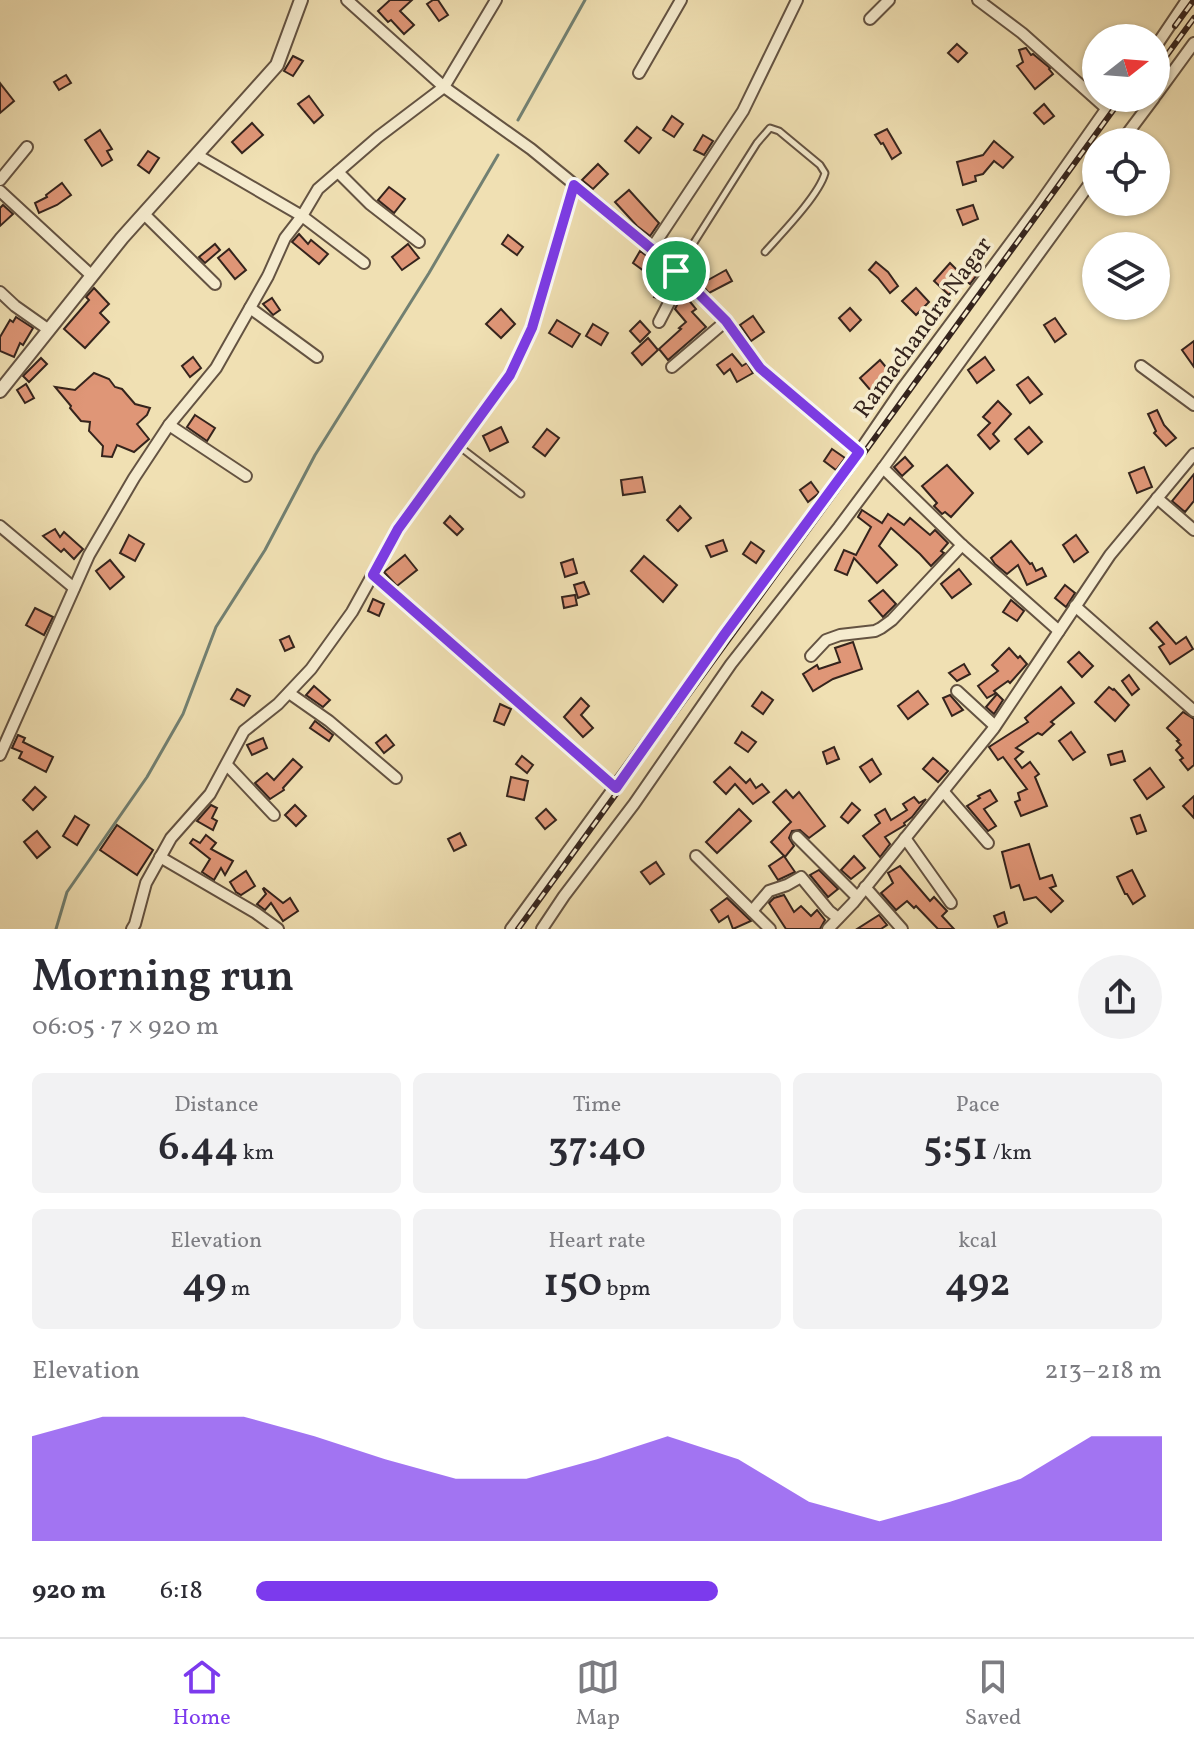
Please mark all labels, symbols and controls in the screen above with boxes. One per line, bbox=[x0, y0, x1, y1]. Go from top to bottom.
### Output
north arrow bbox=[1082, 24, 1170, 112]
map controls bbox=[1082, 24, 1170, 320]
button: locate bbox=[1082, 128, 1170, 216]
street label: Ramachandra Nagar bbox=[847, 230, 1001, 426]
button: layers bbox=[1082, 232, 1170, 320]
pin bbox=[642, 237, 710, 305]
icon: arrive bbox=[654, 249, 698, 293]
text: Morning run bbox=[32, 948, 294, 1009]
button: share bbox=[1078, 955, 1162, 1039]
text: 06:05 · 7 × 920 m bbox=[32, 1009, 219, 1045]
text: Distance bbox=[174, 1090, 258, 1121]
text: Time bbox=[573, 1090, 621, 1121]
text: Pace bbox=[956, 1090, 1000, 1121]
text: 6.44 bbox=[158, 1121, 238, 1177]
text: 37:40 bbox=[548, 1121, 646, 1177]
text: 5:51 bbox=[923, 1121, 988, 1177]
text: km bbox=[238, 1138, 274, 1169]
text: /km bbox=[988, 1138, 1032, 1169]
text: Elevation bbox=[171, 1226, 262, 1257]
text: Heart rate bbox=[548, 1226, 646, 1257]
text: kcal bbox=[958, 1226, 997, 1257]
text: 49 bbox=[182, 1257, 227, 1313]
text: 150 bbox=[543, 1257, 602, 1313]
text: 492 bbox=[945, 1257, 1011, 1313]
text: m bbox=[227, 1274, 251, 1305]
text: bpm bbox=[602, 1274, 651, 1305]
text: Elevation bbox=[32, 1353, 140, 1389]
text: 213–218 m bbox=[1044, 1353, 1162, 1389]
text: 920 m bbox=[32, 1573, 106, 1609]
text: 6:18 bbox=[160, 1573, 203, 1609]
tab: Home bbox=[173, 1655, 231, 1734]
tab: Map bbox=[576, 1655, 620, 1734]
tab: Saved bbox=[965, 1655, 1021, 1734]

